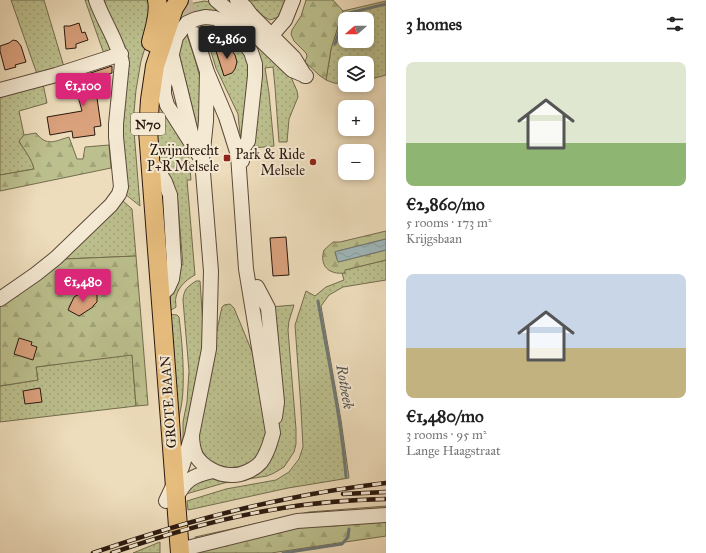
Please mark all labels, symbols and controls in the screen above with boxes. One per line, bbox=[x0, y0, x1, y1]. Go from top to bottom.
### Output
north arrow bbox=[338, 12, 374, 48]
map controls bbox=[338, 12, 374, 180]
icon: filters bbox=[664, 13, 686, 35]
text: 3 homes bbox=[406, 14, 462, 35]
pin: €2,860 bbox=[194, 26, 260, 60]
text: €2,860 bbox=[207, 31, 247, 47]
button: layers bbox=[338, 56, 374, 92]
pin: €1,100 bbox=[50, 73, 116, 107]
text: €1,100 bbox=[65, 78, 101, 94]
icon: home bbox=[510, 88, 582, 160]
button: + bbox=[338, 100, 374, 136]
road number: N70 bbox=[131, 113, 165, 135]
place label: Zwijndrecht P+R Melsele bbox=[147, 142, 219, 175]
button: − bbox=[338, 144, 374, 180]
place label: Park & Ride Melsele bbox=[235, 146, 305, 179]
marker: Zwijndrecht P+R Melsele bbox=[222, 153, 232, 163]
marker: Park & Ride Melsele bbox=[308, 157, 318, 167]
text: €2,860/mo bbox=[406, 194, 485, 215]
text: 5 rooms · 173 m² bbox=[406, 215, 492, 231]
text: Krijgsbaan bbox=[406, 231, 462, 247]
pin: €1,480 bbox=[50, 269, 116, 303]
text: €1,480 bbox=[64, 274, 102, 290]
icon: home bbox=[510, 300, 582, 372]
street label: GROTE BAAN bbox=[157, 355, 180, 449]
water label: Rotbeek bbox=[332, 362, 358, 411]
text: €1,480/mo bbox=[406, 406, 484, 427]
text: 3 rooms · 95 m² bbox=[406, 427, 487, 443]
text: Lange Haagstraat bbox=[406, 443, 501, 459]

